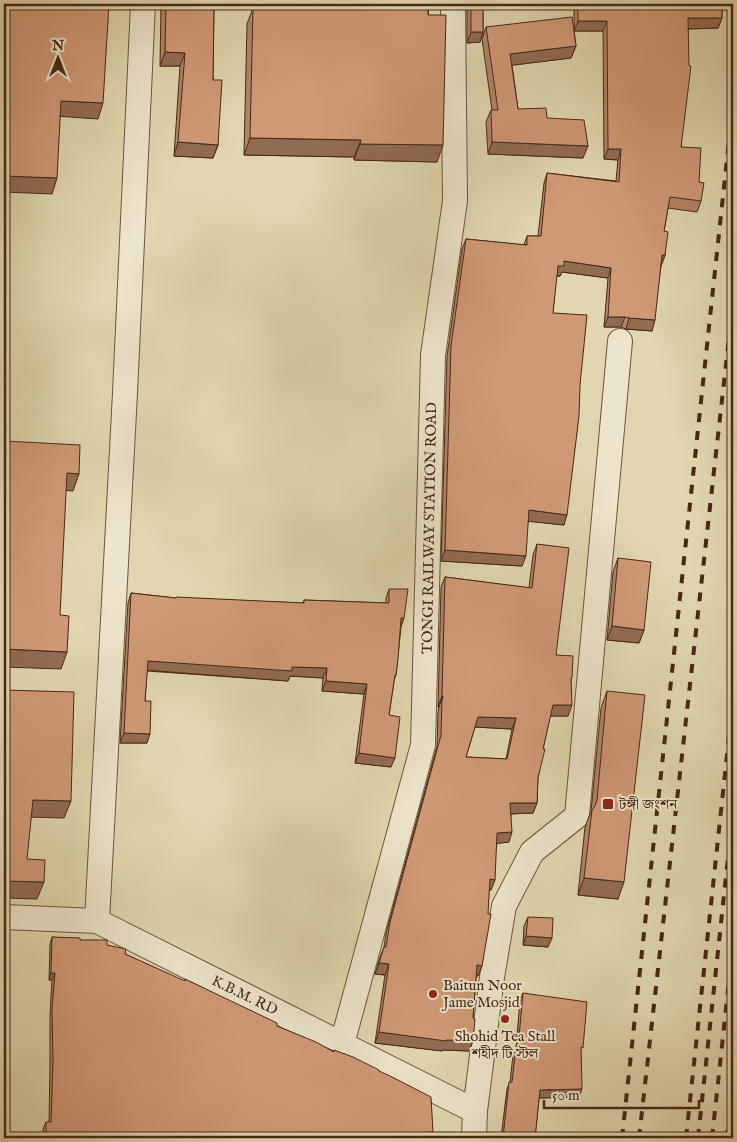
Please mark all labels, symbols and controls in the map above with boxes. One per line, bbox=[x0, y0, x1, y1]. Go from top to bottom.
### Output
north arrow bbox=[32, 32, 82, 82]
text: N bbox=[51, 37, 64, 55]
street label: TONGI RAILWAY STATION ROAD bbox=[418, 402, 441, 654]
place label: টঙ্গী জংশন bbox=[618, 795, 678, 814]
marker: টঙ্গী জংশন bbox=[601, 797, 615, 811]
street label: K.B.M. RD bbox=[209, 971, 281, 1020]
place label: Baitun Noor Jame Mosjid bbox=[441, 976, 522, 1012]
marker: Baitun Noor Jame Mosjid bbox=[427, 988, 439, 1000]
marker: Shohid Tea Stall শহীদ টি স্টল bbox=[499, 1013, 511, 1025]
place label: Shohid Tea Stall শহীদ টি স্টল bbox=[455, 1027, 556, 1063]
scale bar bbox=[544, 1077, 700, 1109]
text: 50 m bbox=[552, 1086, 580, 1105]

